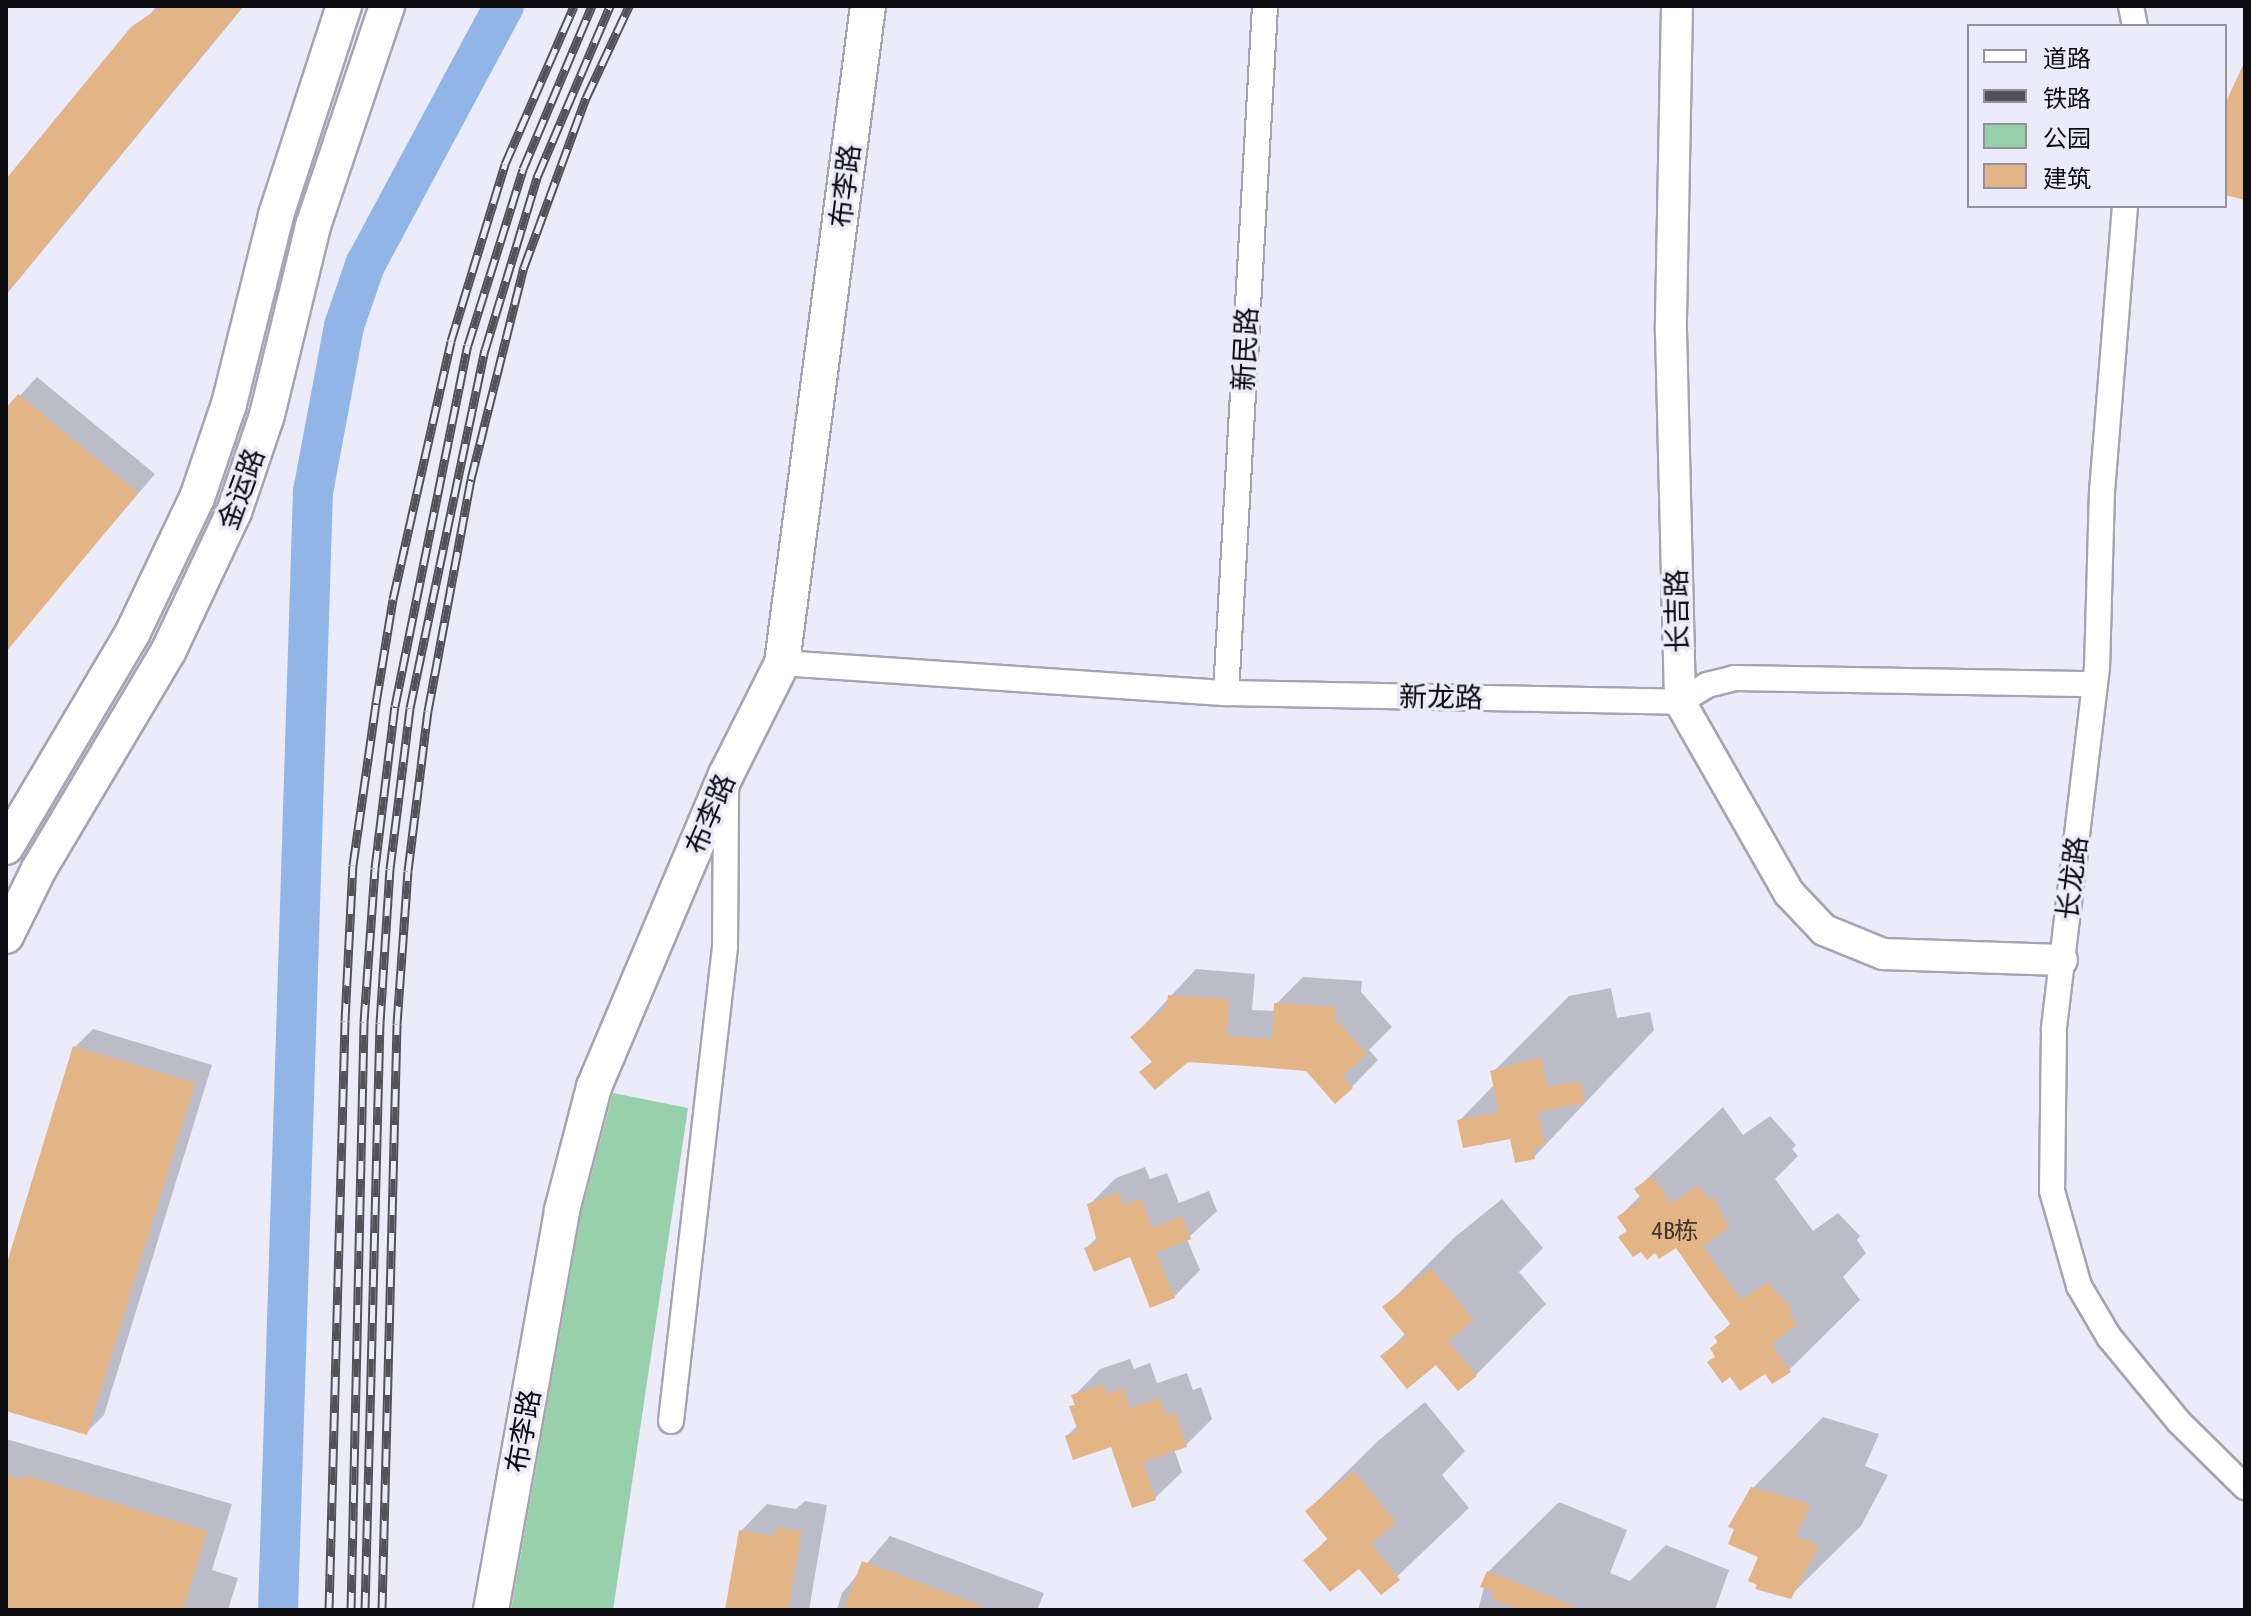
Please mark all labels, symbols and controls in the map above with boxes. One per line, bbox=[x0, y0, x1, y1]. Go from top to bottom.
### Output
legend bbox=[1967, 24, 2227, 208]
text: 道路 bbox=[2043, 45, 2091, 72]
text: 铁路 bbox=[2043, 85, 2091, 112]
text: 公园 bbox=[2043, 125, 2091, 152]
street label: 布李路 bbox=[823, 142, 867, 230]
text: 建筑 bbox=[2043, 165, 2091, 192]
street label: 新民路 bbox=[1226, 306, 1264, 392]
street label: 金运路 bbox=[211, 444, 271, 534]
street label: 长吉路 bbox=[1659, 569, 1695, 653]
street label: 新龙路 bbox=[1399, 679, 1483, 715]
street label: 布李路 bbox=[678, 769, 742, 859]
street label: 长龙路 bbox=[2050, 834, 2094, 922]
house number: 4B栋 bbox=[1652, 1217, 1698, 1245]
street label: 布李路 bbox=[499, 1387, 547, 1475]

